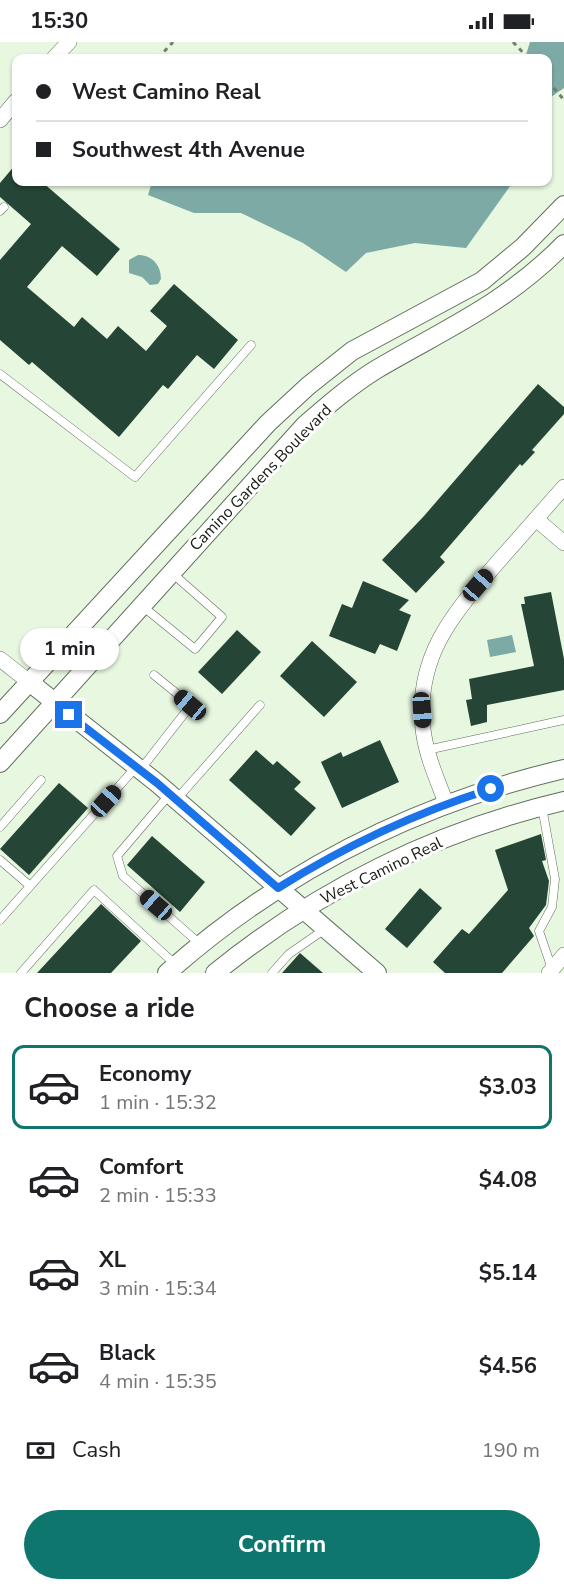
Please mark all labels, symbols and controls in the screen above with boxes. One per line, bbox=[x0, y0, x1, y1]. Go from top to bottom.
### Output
text: 15:30 bbox=[30, 6, 88, 36]
text: West Camino Real bbox=[72, 77, 261, 107]
text: Southwest 4th Avenue bbox=[72, 135, 305, 165]
street label: Camino Gardens Boulevard bbox=[185, 399, 337, 556]
car bbox=[459, 566, 497, 604]
callout: 1 min bbox=[20, 628, 118, 670]
text: 1 min bbox=[44, 635, 95, 662]
car bbox=[170, 687, 210, 723]
car bbox=[412, 691, 432, 729]
route end bbox=[55, 701, 82, 728]
route start bbox=[477, 775, 504, 802]
car bbox=[87, 782, 125, 820]
street label: West Camino Real bbox=[317, 832, 446, 910]
car bbox=[137, 886, 175, 924]
text: Choose a ride bbox=[24, 990, 195, 1027]
text: Economy bbox=[99, 1059, 191, 1089]
icon: car bbox=[27, 1060, 81, 1114]
text: $3.03 bbox=[479, 1072, 537, 1102]
text: 1 min · 15:32 bbox=[99, 1089, 217, 1116]
text: Comfort bbox=[99, 1152, 183, 1182]
icon: car bbox=[27, 1153, 81, 1207]
text: $4.08 bbox=[479, 1165, 537, 1195]
text: 2 min · 15:33 bbox=[99, 1182, 217, 1209]
text: XL bbox=[99, 1245, 126, 1275]
icon: car bbox=[27, 1246, 81, 1300]
text: $5.14 bbox=[479, 1258, 537, 1288]
text: 3 min · 15:34 bbox=[99, 1275, 217, 1302]
text: Black bbox=[99, 1338, 155, 1368]
icon: car bbox=[27, 1339, 81, 1393]
text: $4.56 bbox=[479, 1351, 537, 1381]
text: 4 min · 15:35 bbox=[99, 1368, 217, 1395]
icon: cash bbox=[24, 1434, 57, 1467]
text: Cash bbox=[72, 1435, 121, 1465]
text: 190 m bbox=[482, 1437, 540, 1464]
button: Confirm bbox=[24, 1510, 540, 1579]

